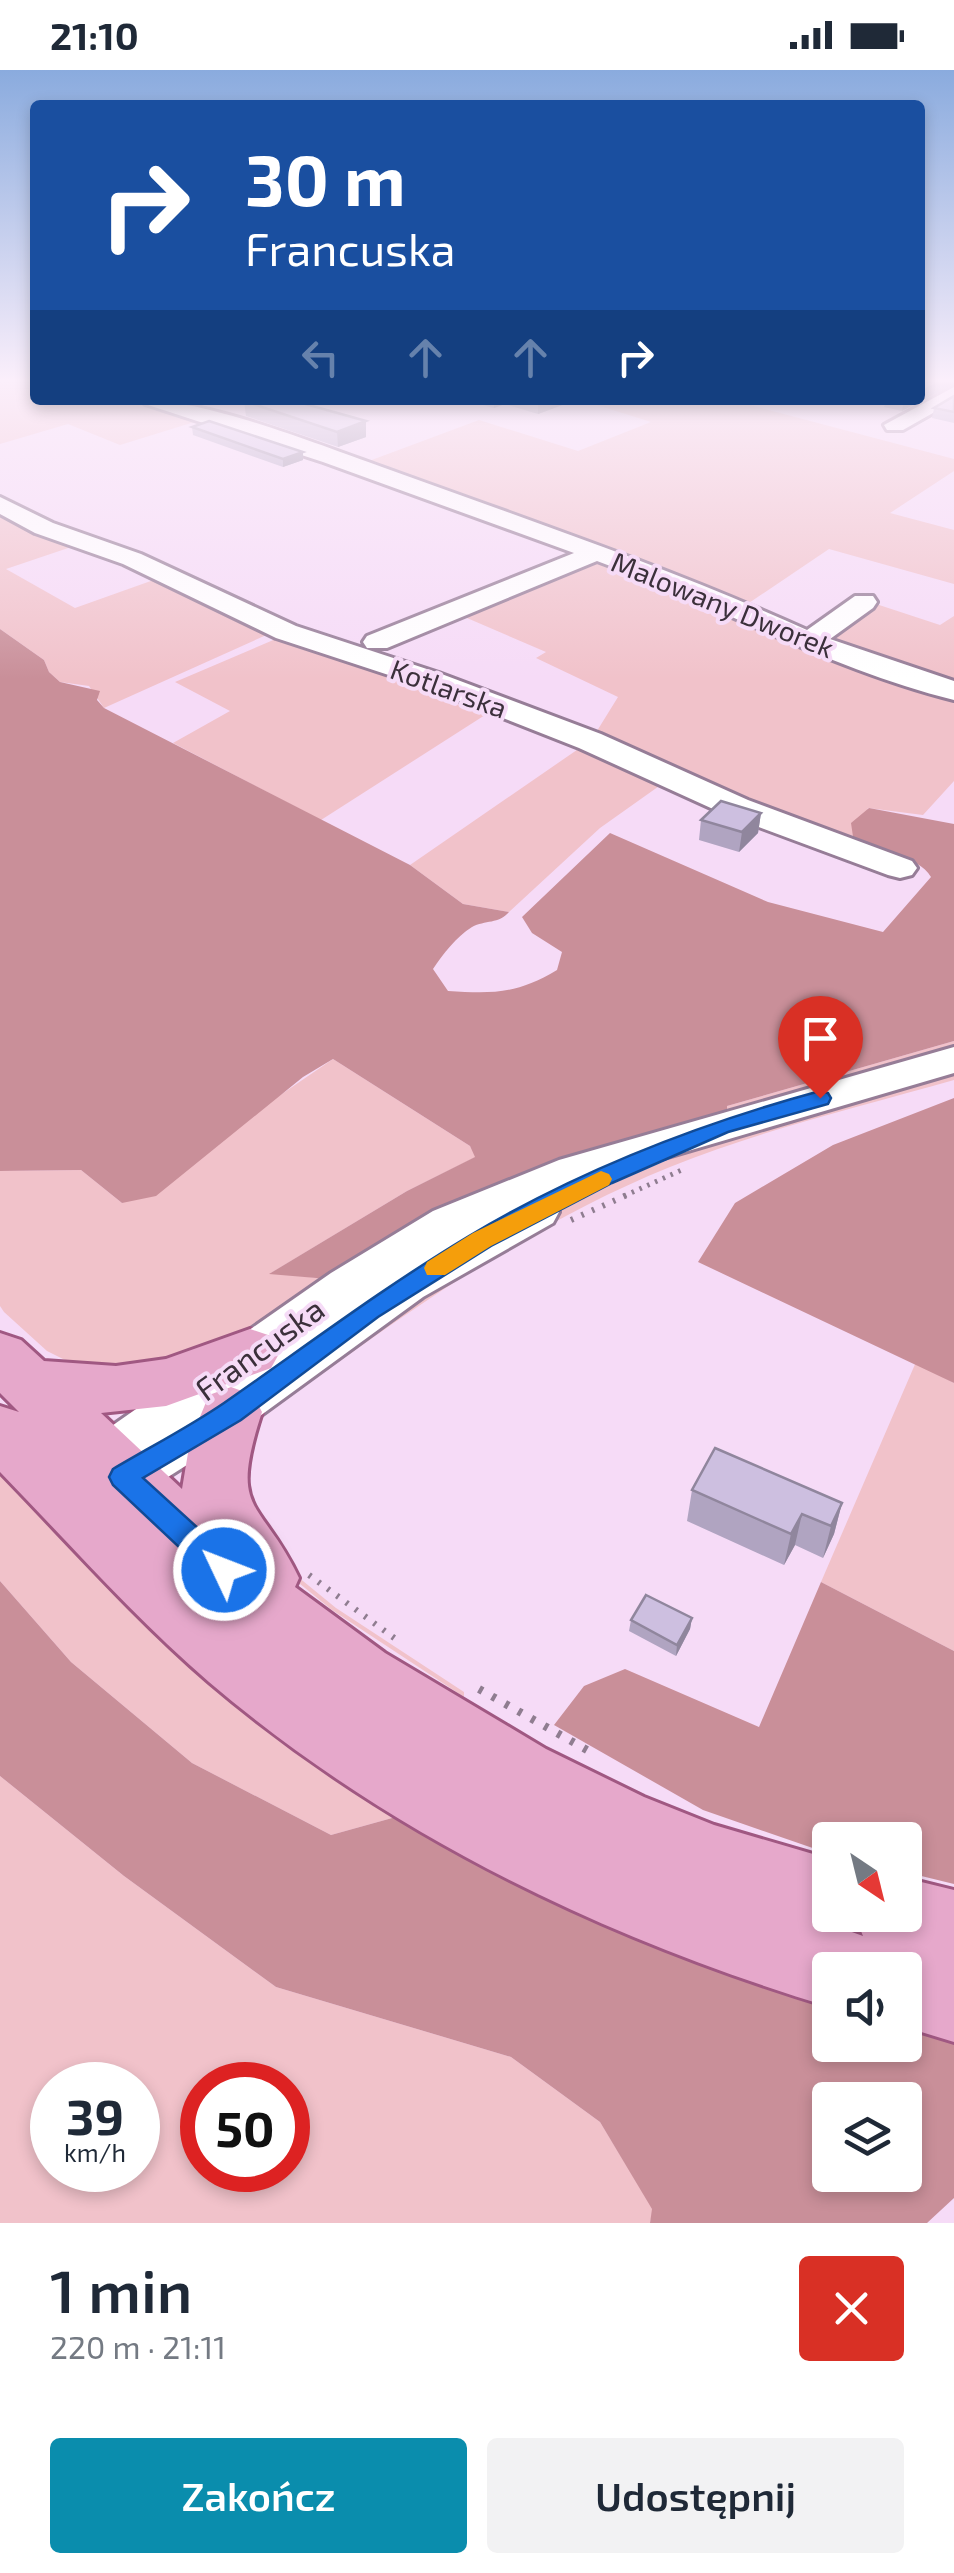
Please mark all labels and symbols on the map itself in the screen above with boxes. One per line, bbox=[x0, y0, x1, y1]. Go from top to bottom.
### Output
street label: Malowany Dworek bbox=[607, 544, 839, 664]
street label: Kotlarska bbox=[386, 651, 512, 725]
pin bbox=[778, 996, 863, 1099]
street label: Francuska bbox=[187, 1289, 331, 1407]
position arrow bbox=[172, 1518, 276, 1622]
north arrow bbox=[812, 1822, 922, 1932]
speed limit sign: 50 bbox=[180, 2062, 310, 2192]

